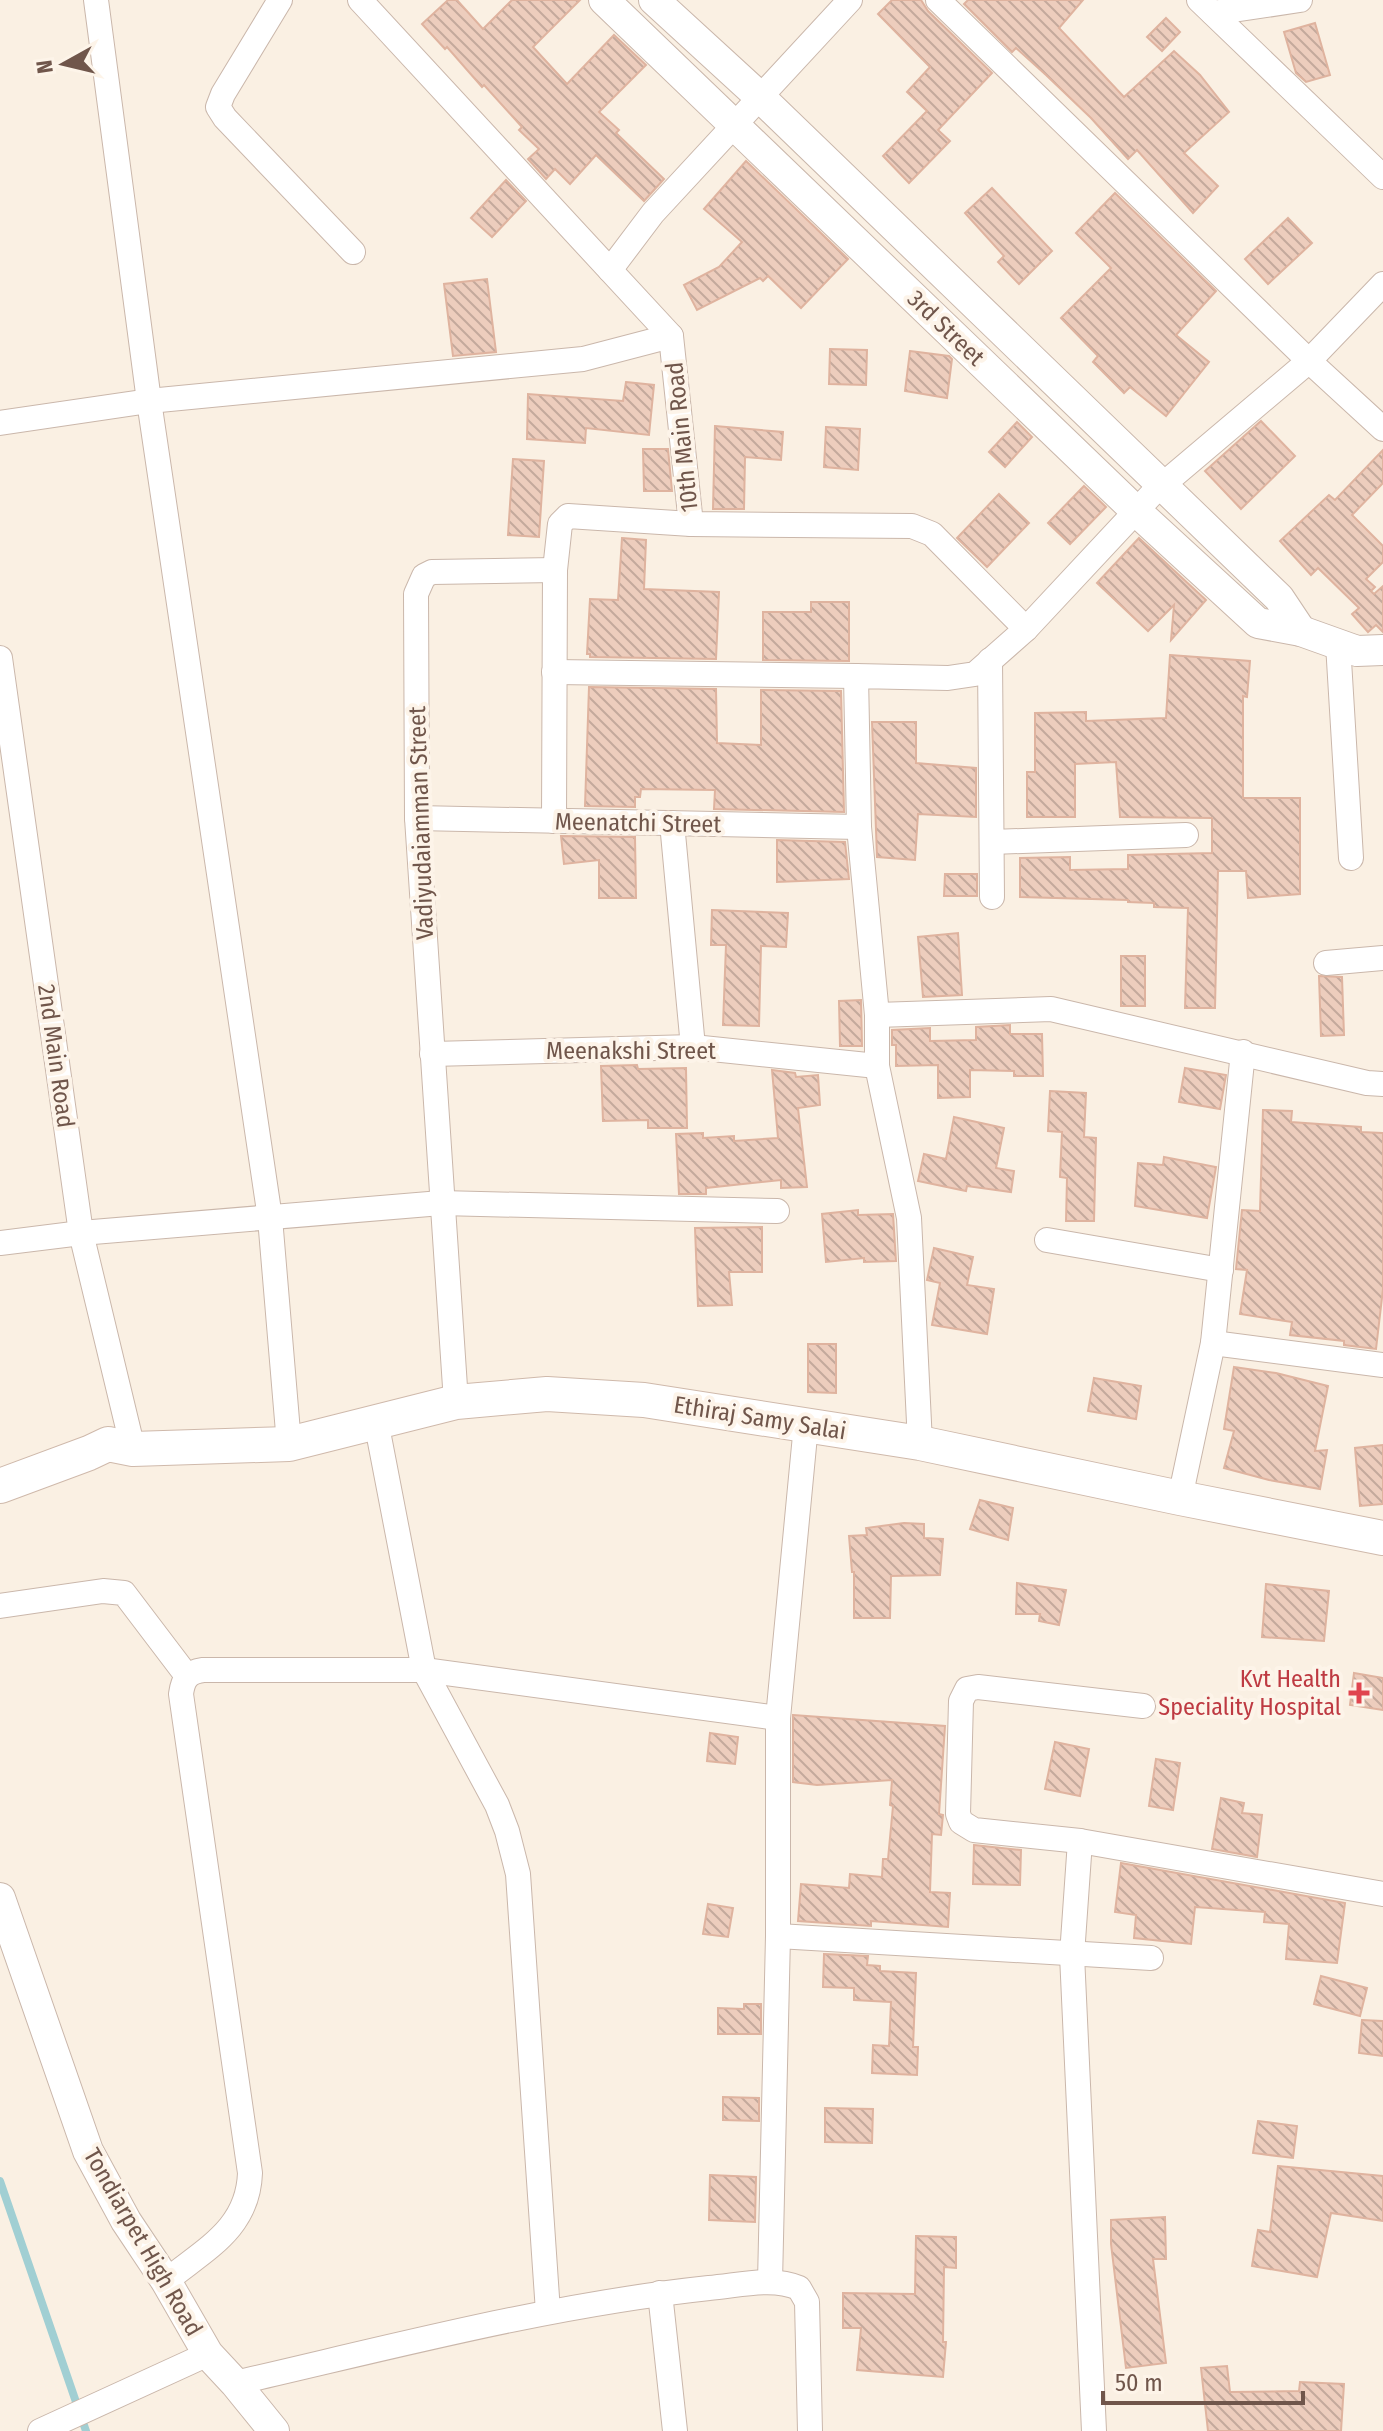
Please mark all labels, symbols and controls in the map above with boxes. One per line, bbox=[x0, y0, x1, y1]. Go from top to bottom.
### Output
north arrow bbox=[24, 24, 104, 104]
text: N bbox=[30, 58, 59, 75]
street label: 3rd Street bbox=[902, 285, 990, 372]
street label: 10th Main Road bbox=[660, 360, 704, 514]
street label: Vadiyudaiamman Street bbox=[403, 706, 439, 940]
street label: Meenatchi Street bbox=[555, 808, 722, 838]
street label: 2nd Main Road bbox=[32, 982, 80, 1130]
street label: Meenakshi Street bbox=[546, 1037, 716, 1065]
street label: Ethiraj Samy Salai bbox=[672, 1391, 848, 1445]
place label: Kvt Health Speciality Hospital bbox=[1158, 1665, 1341, 1721]
marker: Kvt Health Speciality Hospital bbox=[1348, 1682, 1370, 1704]
street label: Tondiarpet High Road bbox=[78, 2143, 208, 2341]
scale bar bbox=[1103, 2355, 1303, 2405]
text: 50 m bbox=[1115, 2369, 1163, 2397]

